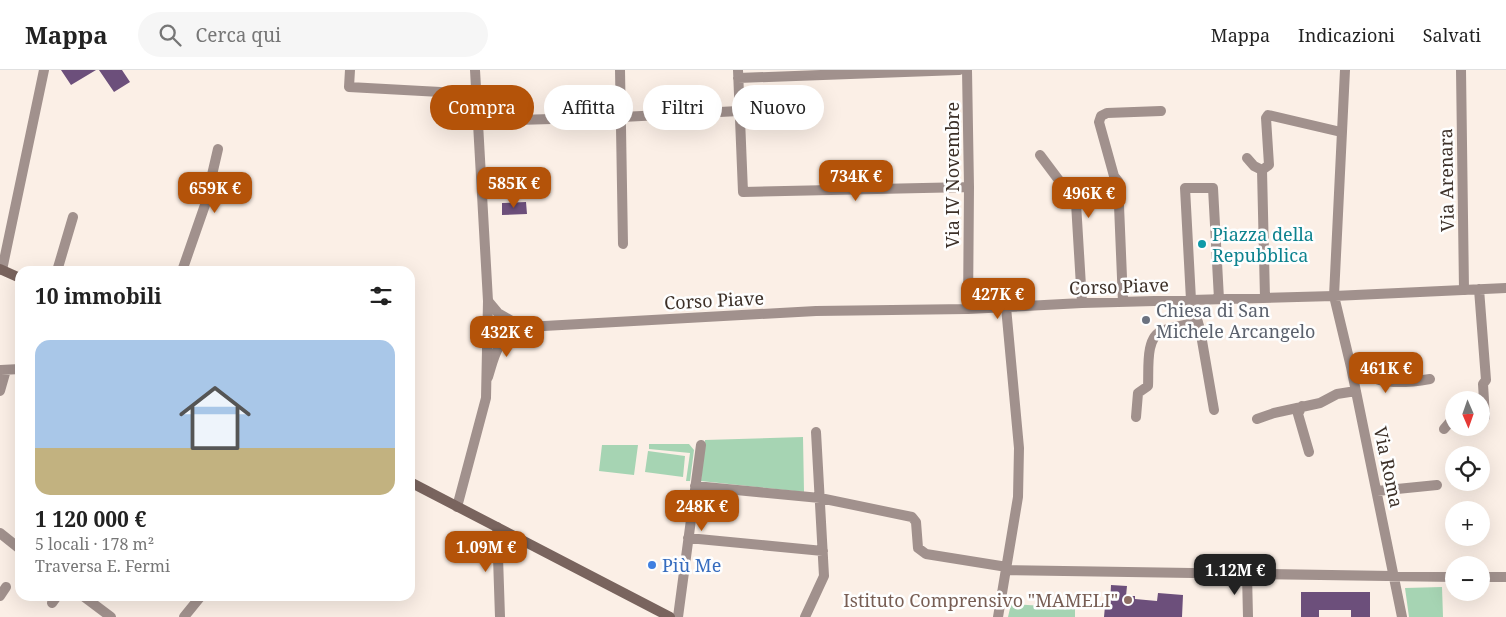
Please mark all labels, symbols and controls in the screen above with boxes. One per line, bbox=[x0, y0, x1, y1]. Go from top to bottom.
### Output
search box bbox=[138, 12, 488, 57]
text: Mappa bbox=[25, 18, 108, 51]
icon: search bbox=[156, 21, 184, 49]
text: Cerca qui bbox=[196, 22, 281, 48]
text: Mappa bbox=[1211, 23, 1270, 47]
text: Indicazioni bbox=[1298, 23, 1395, 47]
text: Salvati bbox=[1423, 23, 1481, 47]
chip: Compra bbox=[430, 85, 534, 130]
chip: Affitta bbox=[544, 85, 633, 130]
chip: Filtri bbox=[643, 85, 722, 130]
chip: Nuovo bbox=[732, 85, 824, 130]
street label: Via IV Novembre bbox=[940, 102, 964, 248]
street label: Via Arenara bbox=[1433, 128, 1459, 232]
pin: 734K € bbox=[815, 160, 897, 202]
text: 734K € bbox=[830, 165, 882, 187]
pin: 585K € bbox=[473, 166, 555, 209]
pin: 659K € bbox=[174, 172, 256, 214]
text: 585K € bbox=[488, 172, 540, 194]
pin: 496K € bbox=[1048, 176, 1130, 219]
text: 659K € bbox=[189, 177, 241, 199]
text: 496K € bbox=[1063, 182, 1115, 204]
place label: Piazza della Repubblica bbox=[1212, 222, 1314, 267]
marker: Piazza della Repubblica bbox=[1196, 238, 1208, 250]
street label: Corso Piave bbox=[1069, 272, 1169, 300]
pin: 427K € bbox=[957, 278, 1039, 320]
text: 10 immobili bbox=[35, 282, 162, 310]
icon: filters bbox=[367, 282, 395, 310]
text: 427K € bbox=[972, 283, 1024, 305]
street label: Corso Piave bbox=[663, 285, 765, 315]
place label: Chiesa di San Michele Arcangelo bbox=[1156, 298, 1316, 343]
marker: Chiesa di San Michele Arcangelo bbox=[1140, 314, 1152, 326]
pin: 432K € bbox=[466, 316, 548, 358]
text: 432K € bbox=[481, 321, 533, 343]
pin: 461K € bbox=[1345, 352, 1427, 394]
text: 461K € bbox=[1360, 357, 1412, 379]
icon: home bbox=[170, 373, 260, 463]
north arrow bbox=[1445, 391, 1490, 436]
map controls bbox=[1445, 391, 1490, 601]
street label: Via Roma bbox=[1369, 424, 1409, 510]
button: locate bbox=[1445, 446, 1490, 491]
pin: 248K € bbox=[661, 490, 743, 532]
text: 248K € bbox=[676, 495, 728, 517]
button: + bbox=[1445, 501, 1490, 546]
text: 1 120 000 € bbox=[35, 505, 146, 533]
pin: 1.09M € bbox=[440, 530, 532, 573]
text: 5 locali · 178 m² bbox=[35, 533, 154, 555]
text: 1.09M € bbox=[456, 536, 516, 558]
place label: Più Me bbox=[662, 553, 721, 577]
pin: 1.12M € bbox=[1189, 554, 1281, 596]
text: Traversa E. Fermi bbox=[35, 555, 170, 577]
button: − bbox=[1445, 556, 1490, 601]
marker: Più Me bbox=[646, 559, 658, 571]
text: 1.12M € bbox=[1205, 559, 1265, 581]
place label: Istituto Comprensivo "MAMELI" bbox=[843, 588, 1118, 612]
marker: Istituto Comprensivo "MAMELI" bbox=[1122, 594, 1134, 606]

